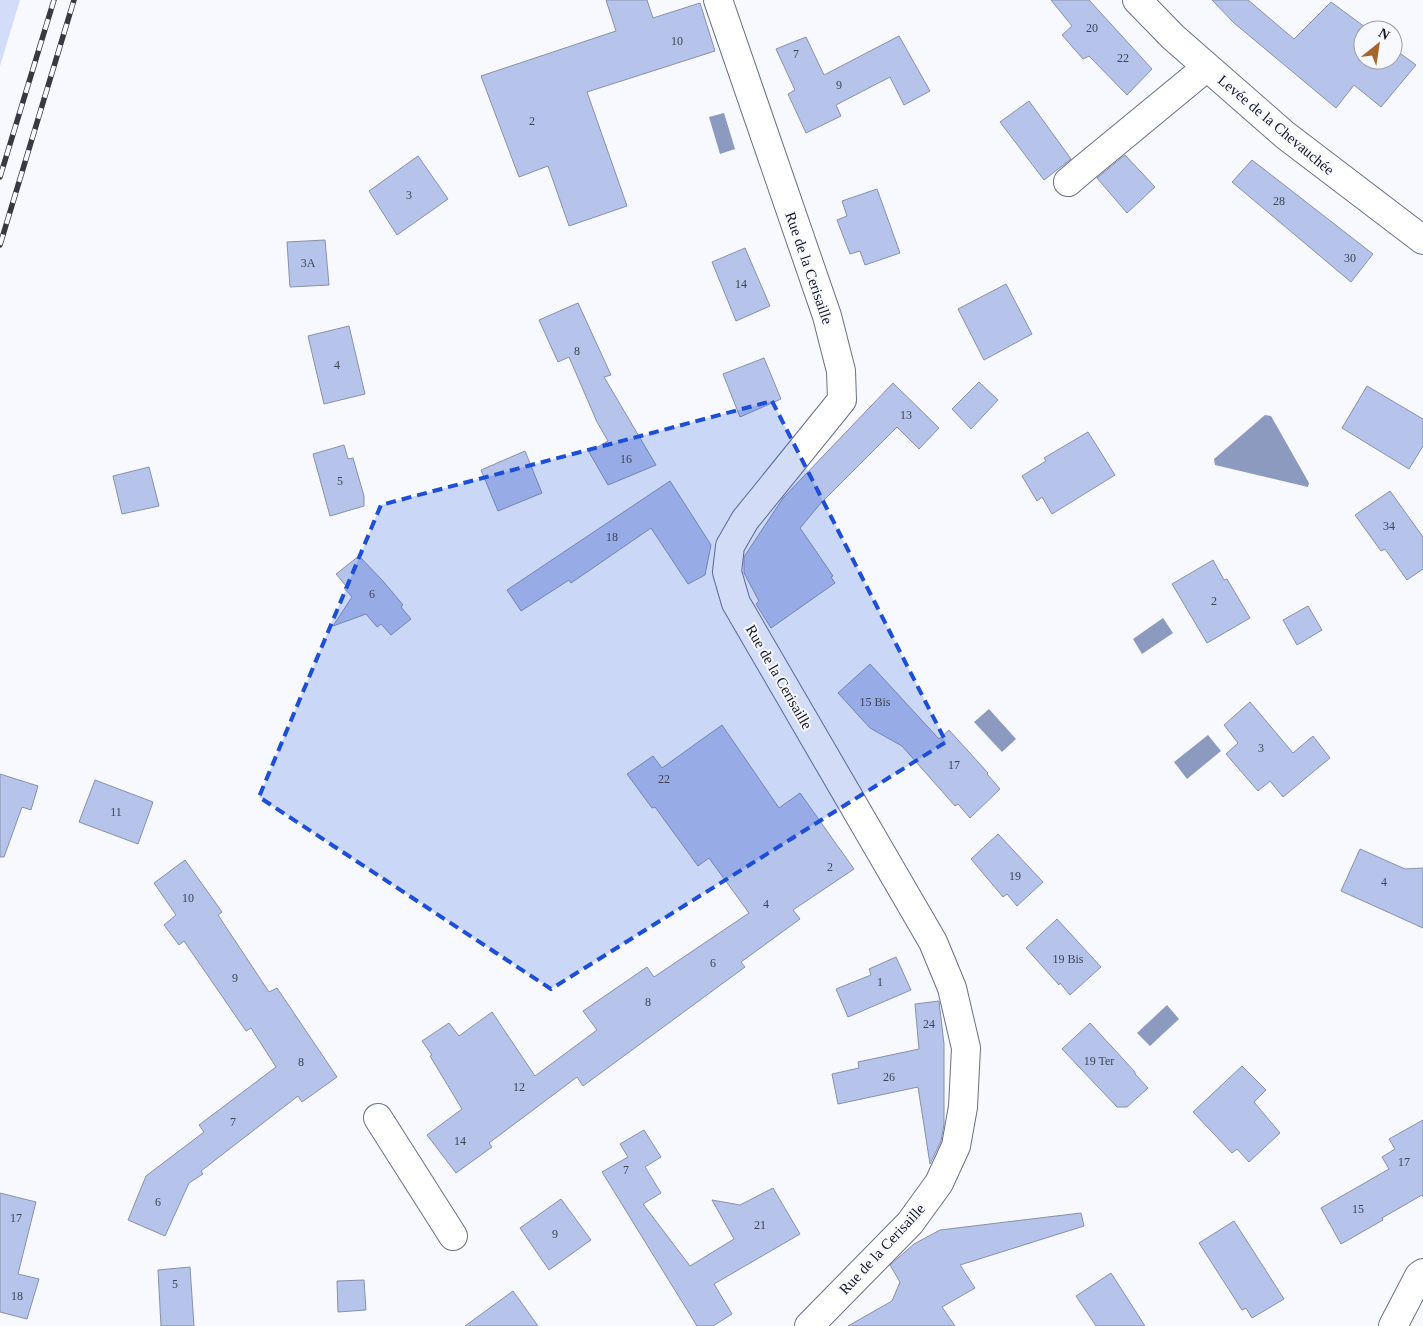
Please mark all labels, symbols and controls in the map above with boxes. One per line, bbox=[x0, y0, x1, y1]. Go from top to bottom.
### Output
north arrow bbox=[1353, 20, 1403, 70]
house number: 20 bbox=[1086, 21, 1098, 35]
text: N bbox=[1376, 25, 1392, 43]
house number: 10 bbox=[671, 34, 683, 48]
house number: 7 bbox=[793, 47, 799, 61]
house number: 22 bbox=[1117, 51, 1129, 65]
street label: Levée de la Chevauchée bbox=[1215, 72, 1337, 178]
house number: 9 bbox=[836, 78, 842, 92]
house number: 2 bbox=[529, 114, 535, 128]
house number: 3 bbox=[406, 188, 412, 202]
house number: 28 bbox=[1273, 194, 1285, 208]
street label: Rue de la Cerisaille bbox=[782, 210, 836, 327]
house number: 30 bbox=[1344, 251, 1356, 265]
house number: 3A bbox=[301, 256, 316, 270]
house number: 14 bbox=[735, 277, 747, 291]
house number: 8 bbox=[574, 344, 580, 358]
house number: 4 bbox=[334, 358, 340, 372]
house number: 13 bbox=[900, 408, 912, 422]
house number: 16 bbox=[620, 452, 632, 466]
house number: 5 bbox=[337, 474, 343, 488]
house number: 34 bbox=[1383, 519, 1395, 533]
house number: 18 bbox=[606, 530, 618, 544]
house number: 6 bbox=[369, 587, 375, 601]
house number: 2 bbox=[1211, 594, 1217, 608]
street label: Rue de la Cerisaille bbox=[743, 622, 816, 732]
house number: 15 Bis bbox=[859, 695, 891, 709]
house number: 3 bbox=[1258, 741, 1264, 755]
house number: 17 bbox=[948, 758, 960, 772]
house number: 22 bbox=[658, 772, 670, 786]
house number: 11 bbox=[110, 805, 122, 819]
house number: 2 bbox=[827, 860, 833, 874]
house number: 19 bbox=[1009, 869, 1021, 883]
house number: 4 bbox=[1381, 875, 1387, 889]
house number: 10 bbox=[182, 891, 194, 905]
house number: 4 bbox=[763, 897, 769, 911]
house number: 19 Bis bbox=[1052, 952, 1084, 966]
house number: 6 bbox=[710, 956, 716, 970]
house number: 9 bbox=[232, 971, 238, 985]
house number: 1 bbox=[877, 975, 883, 989]
house number: 8 bbox=[645, 995, 651, 1009]
house number: 24 bbox=[923, 1017, 935, 1031]
house number: 19 Ter bbox=[1084, 1054, 1114, 1068]
house number: 8 bbox=[298, 1055, 304, 1069]
house number: 26 bbox=[883, 1070, 895, 1084]
house number: 12 bbox=[513, 1080, 525, 1094]
house number: 7 bbox=[230, 1115, 236, 1129]
house number: 14 bbox=[454, 1134, 466, 1148]
house number: 17 bbox=[1398, 1155, 1410, 1169]
house number: 7 bbox=[623, 1163, 629, 1177]
house number: 6 bbox=[155, 1195, 161, 1209]
street label: Rue de la Cerisaille bbox=[836, 1200, 928, 1298]
house number: 15 bbox=[1352, 1202, 1364, 1216]
house number: 17 bbox=[10, 1211, 22, 1225]
house number: 21 bbox=[754, 1218, 766, 1232]
house number: 9 bbox=[552, 1227, 558, 1241]
house number: 5 bbox=[172, 1277, 178, 1291]
house number: 18 bbox=[11, 1289, 23, 1303]

